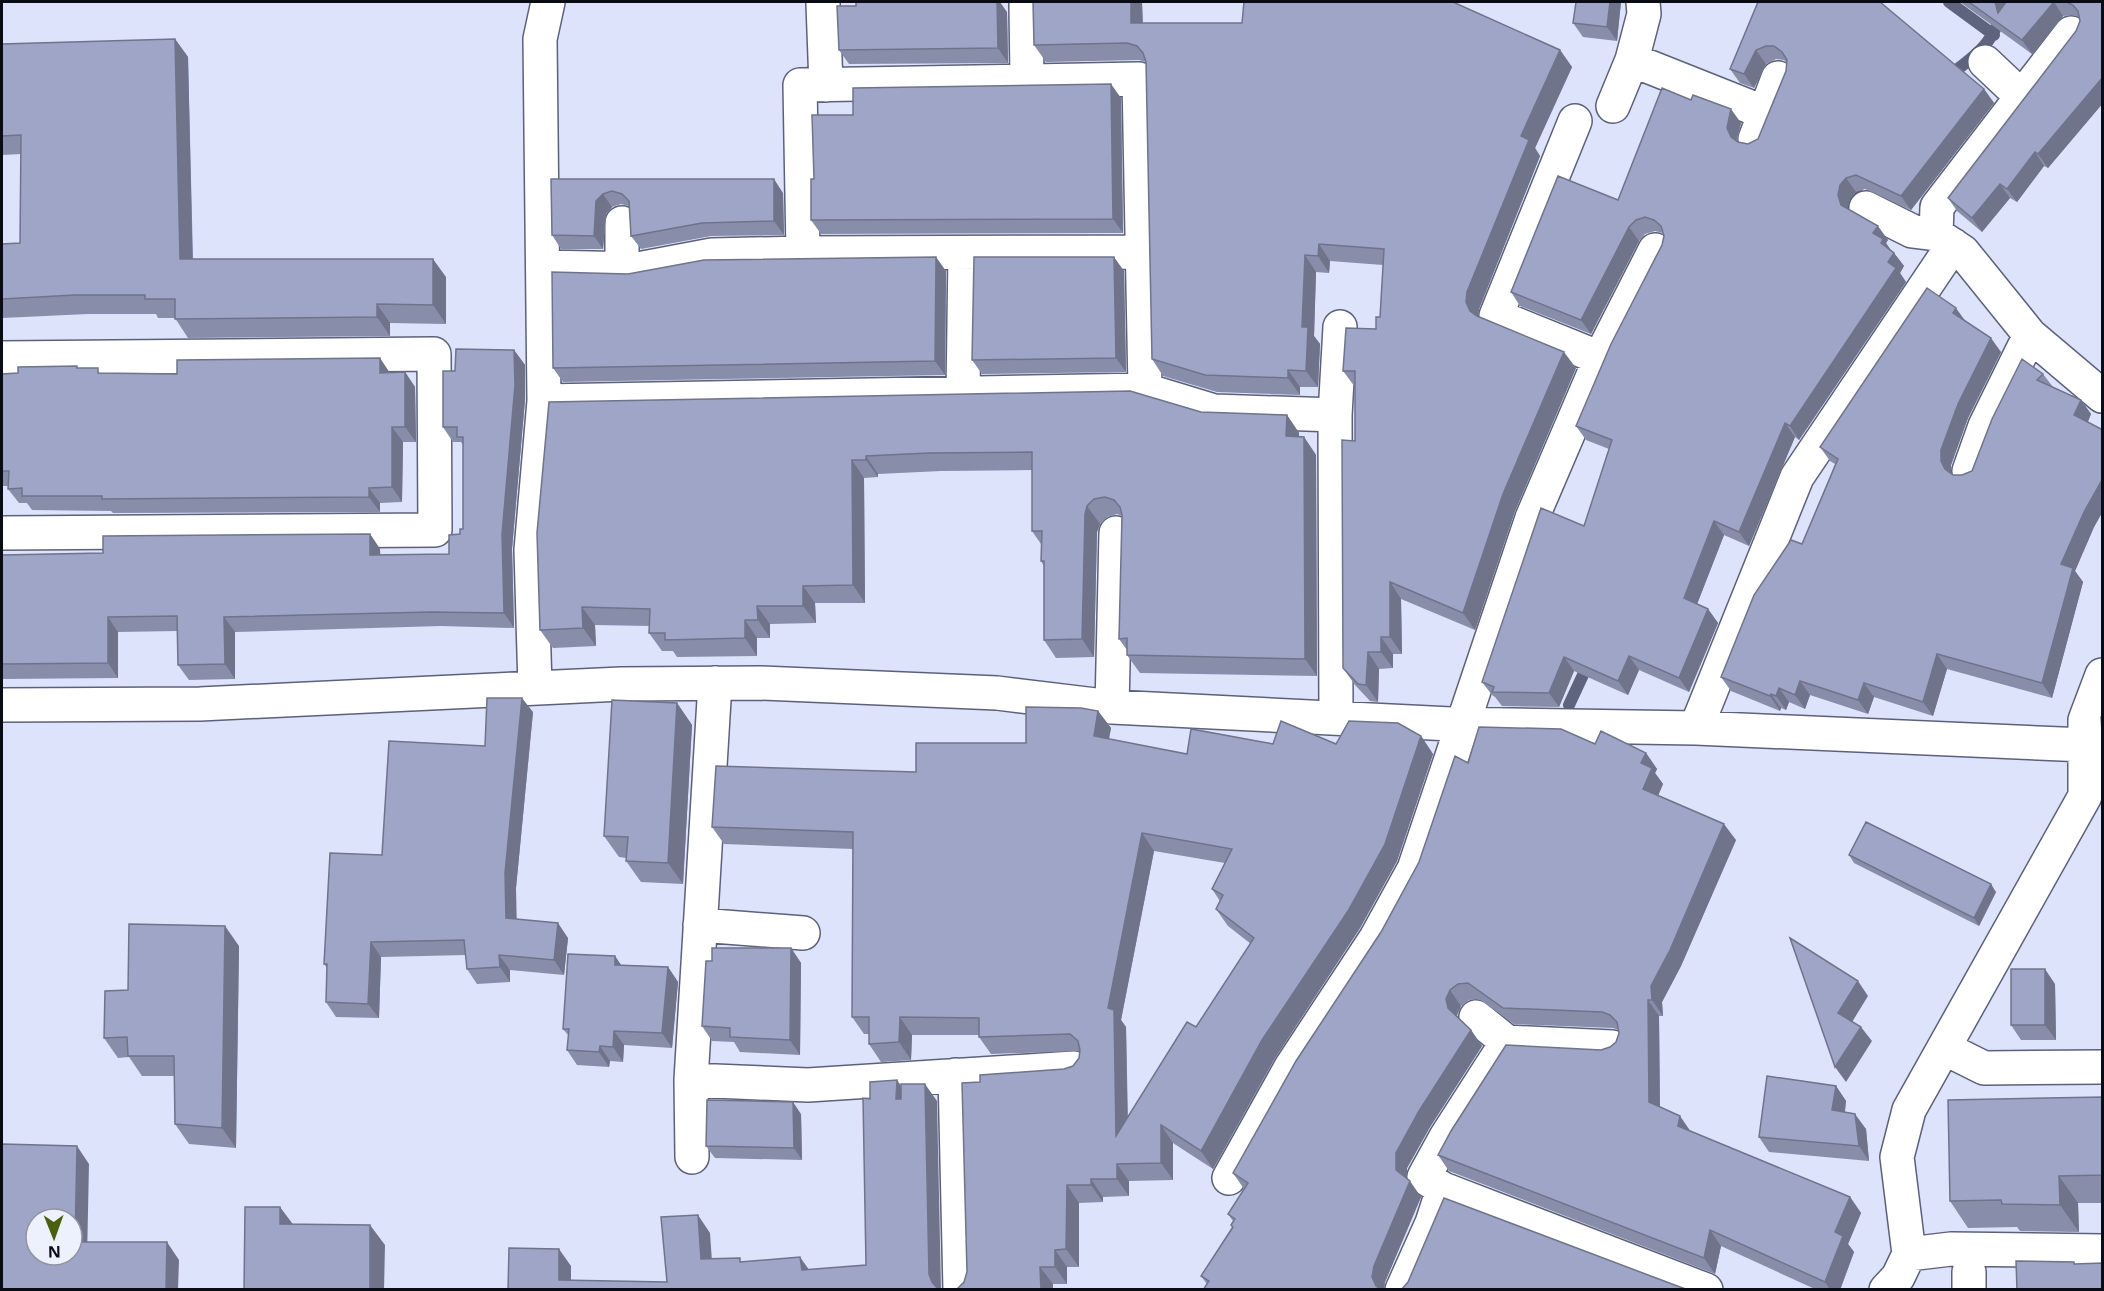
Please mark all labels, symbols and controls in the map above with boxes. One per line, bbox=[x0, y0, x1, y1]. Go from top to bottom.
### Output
north arrow bbox=[24, 1207, 84, 1267]
text: N bbox=[48, 1241, 61, 1263]

